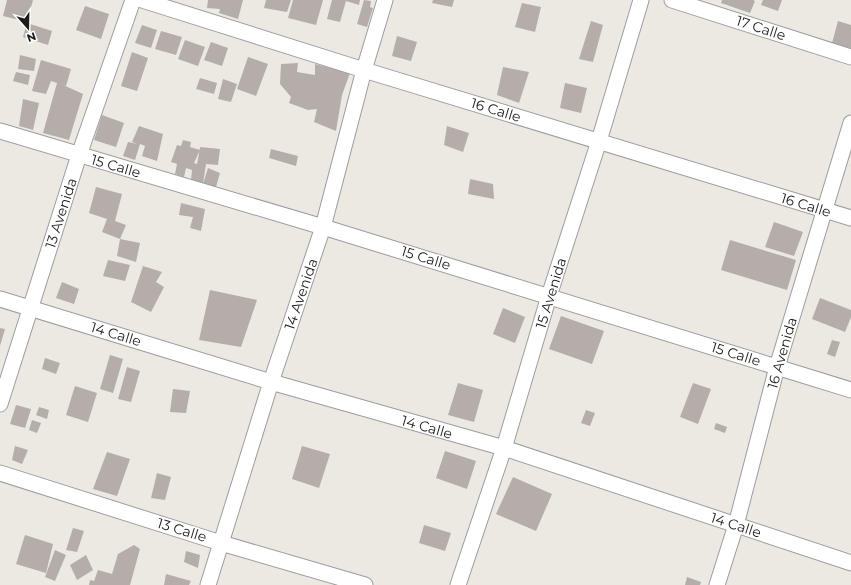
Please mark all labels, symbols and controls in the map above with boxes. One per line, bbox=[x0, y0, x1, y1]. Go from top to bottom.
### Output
north arrow bbox=[8, 8, 48, 48]
street label: 17 Calle bbox=[734, 12, 788, 44]
text: N bbox=[25, 29, 38, 45]
street label: 16 Calle bbox=[469, 94, 523, 126]
street label: 15 Calle bbox=[89, 150, 143, 182]
street label: 13 Avenida bbox=[41, 175, 81, 251]
street label: 16 Calle bbox=[779, 189, 833, 221]
street label: 15 Calle bbox=[399, 242, 453, 274]
street label: 15 Avenida bbox=[532, 255, 570, 331]
street label: 14 Avenida bbox=[280, 256, 322, 332]
street label: 16 Avenida bbox=[763, 315, 801, 391]
street label: 14 Calle bbox=[88, 318, 144, 350]
street label: 15 Calle bbox=[709, 338, 763, 370]
street label: 14 Calle bbox=[400, 411, 454, 443]
street label: 14 Calle bbox=[708, 508, 764, 542]
street label: 13 Calle bbox=[155, 514, 209, 546]

